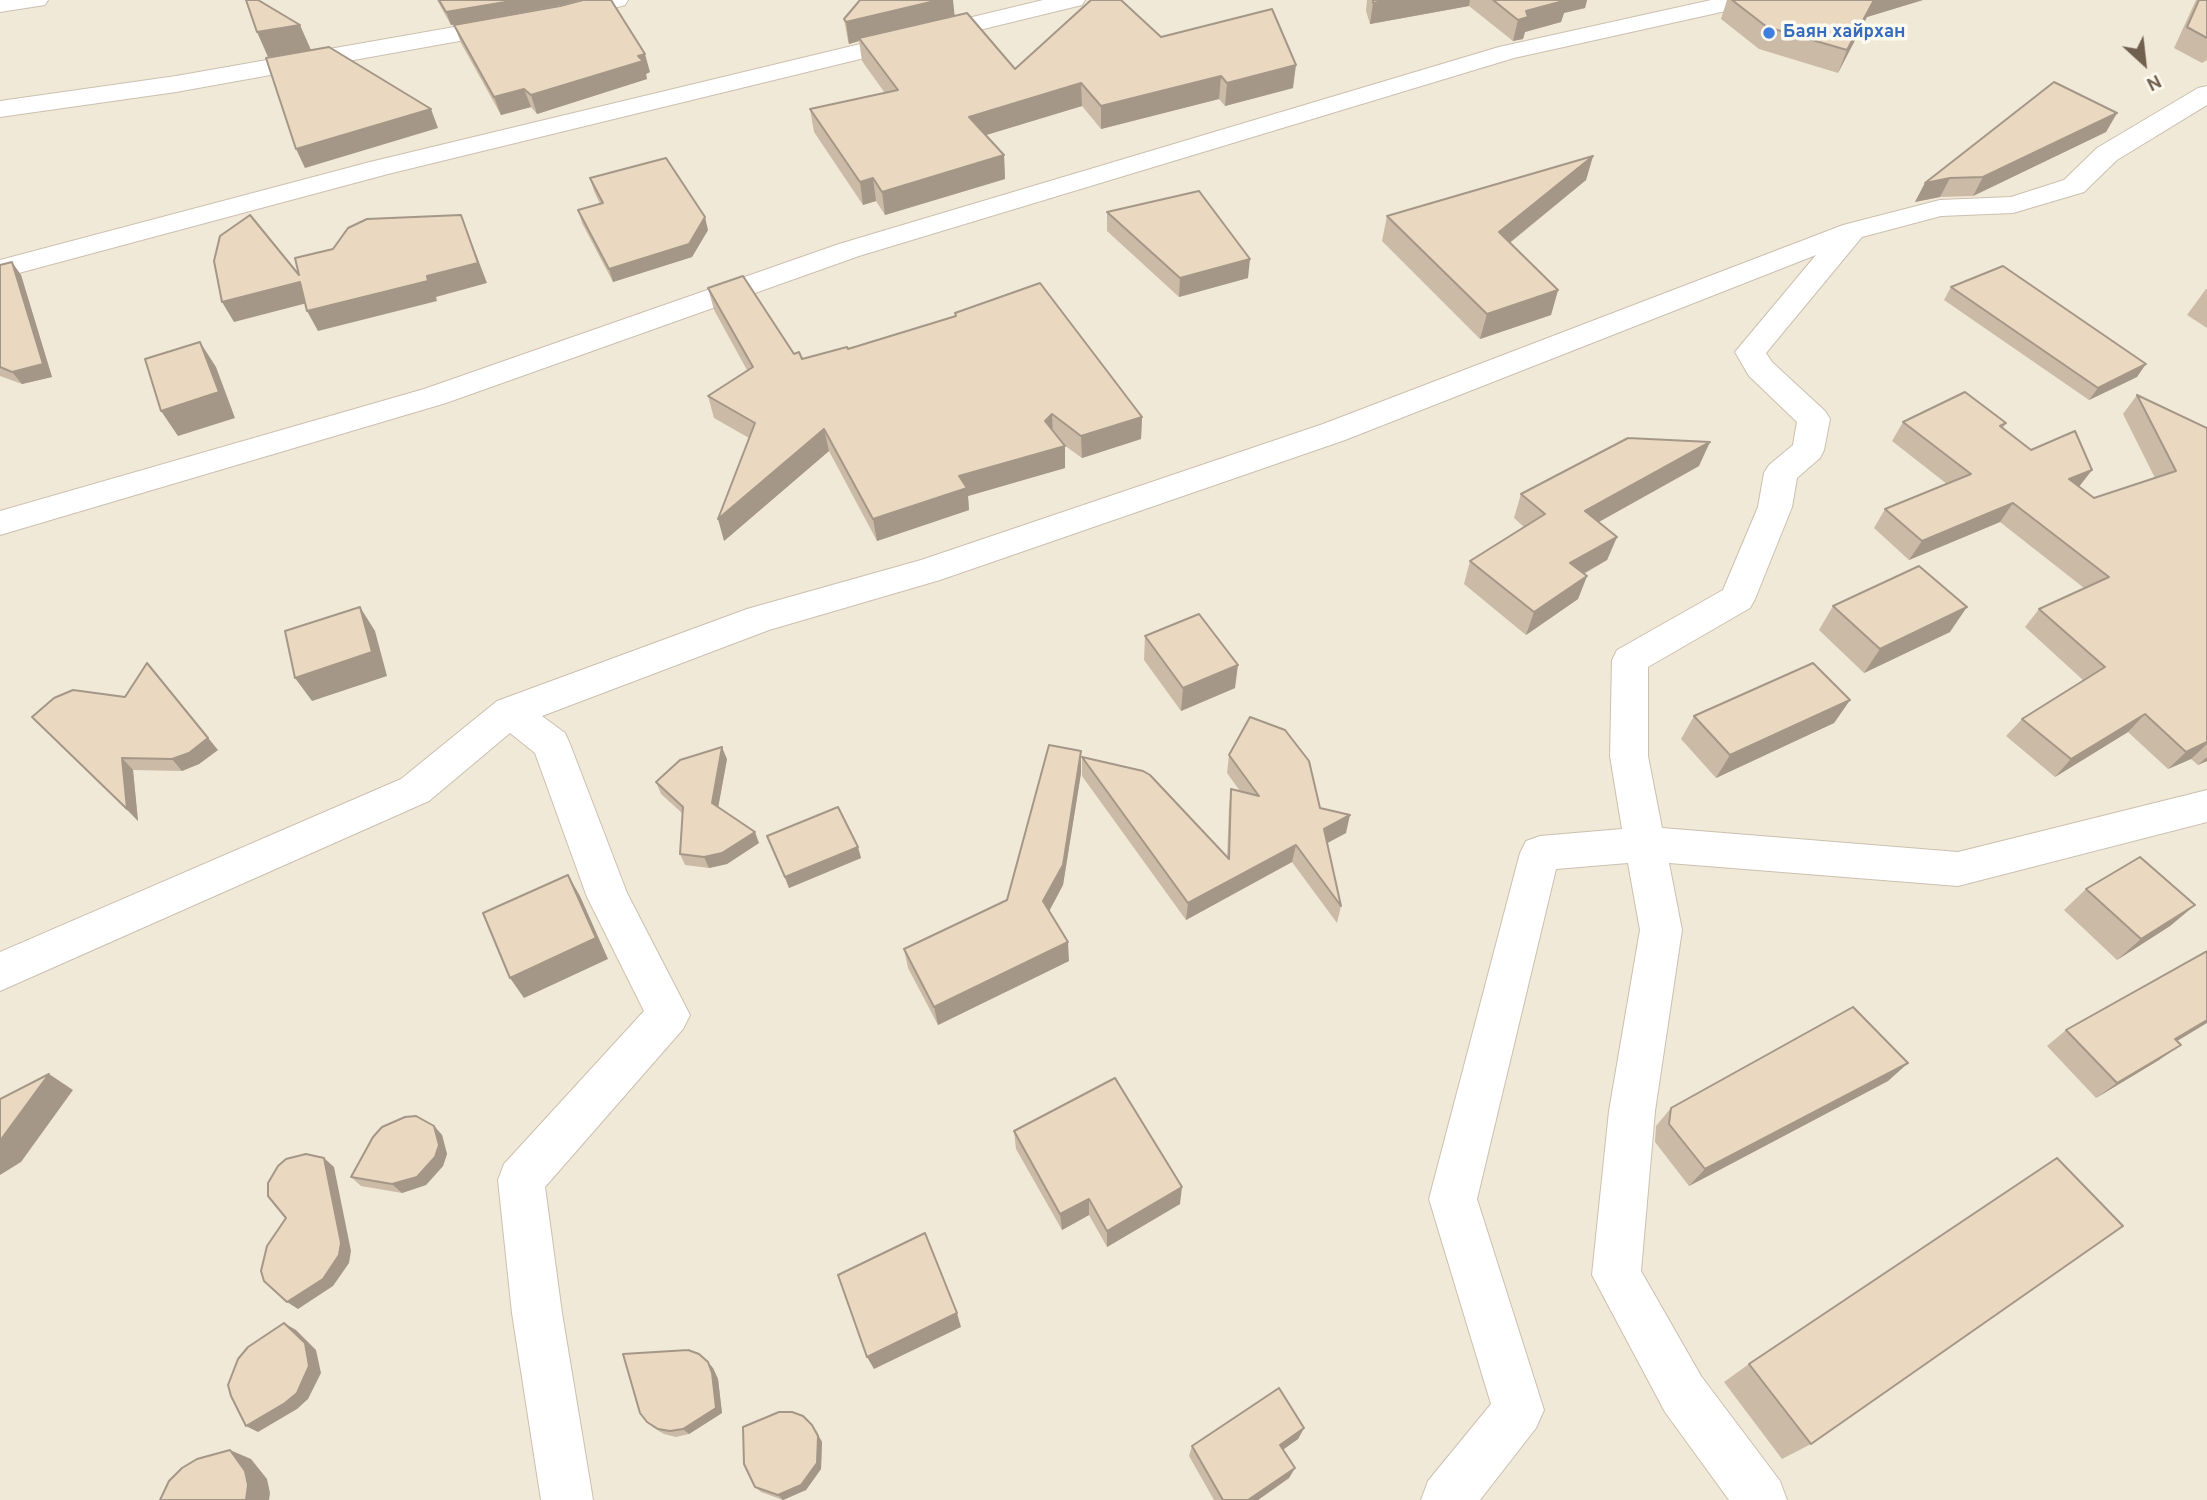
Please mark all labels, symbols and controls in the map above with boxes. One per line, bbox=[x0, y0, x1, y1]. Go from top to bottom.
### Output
place label: Баян хайрхан bbox=[1783, 22, 1906, 44]
marker: Баян хайрхан bbox=[1761, 25, 1777, 41]
north arrow bbox=[2109, 28, 2179, 98]
text: N bbox=[2142, 68, 2165, 96]

